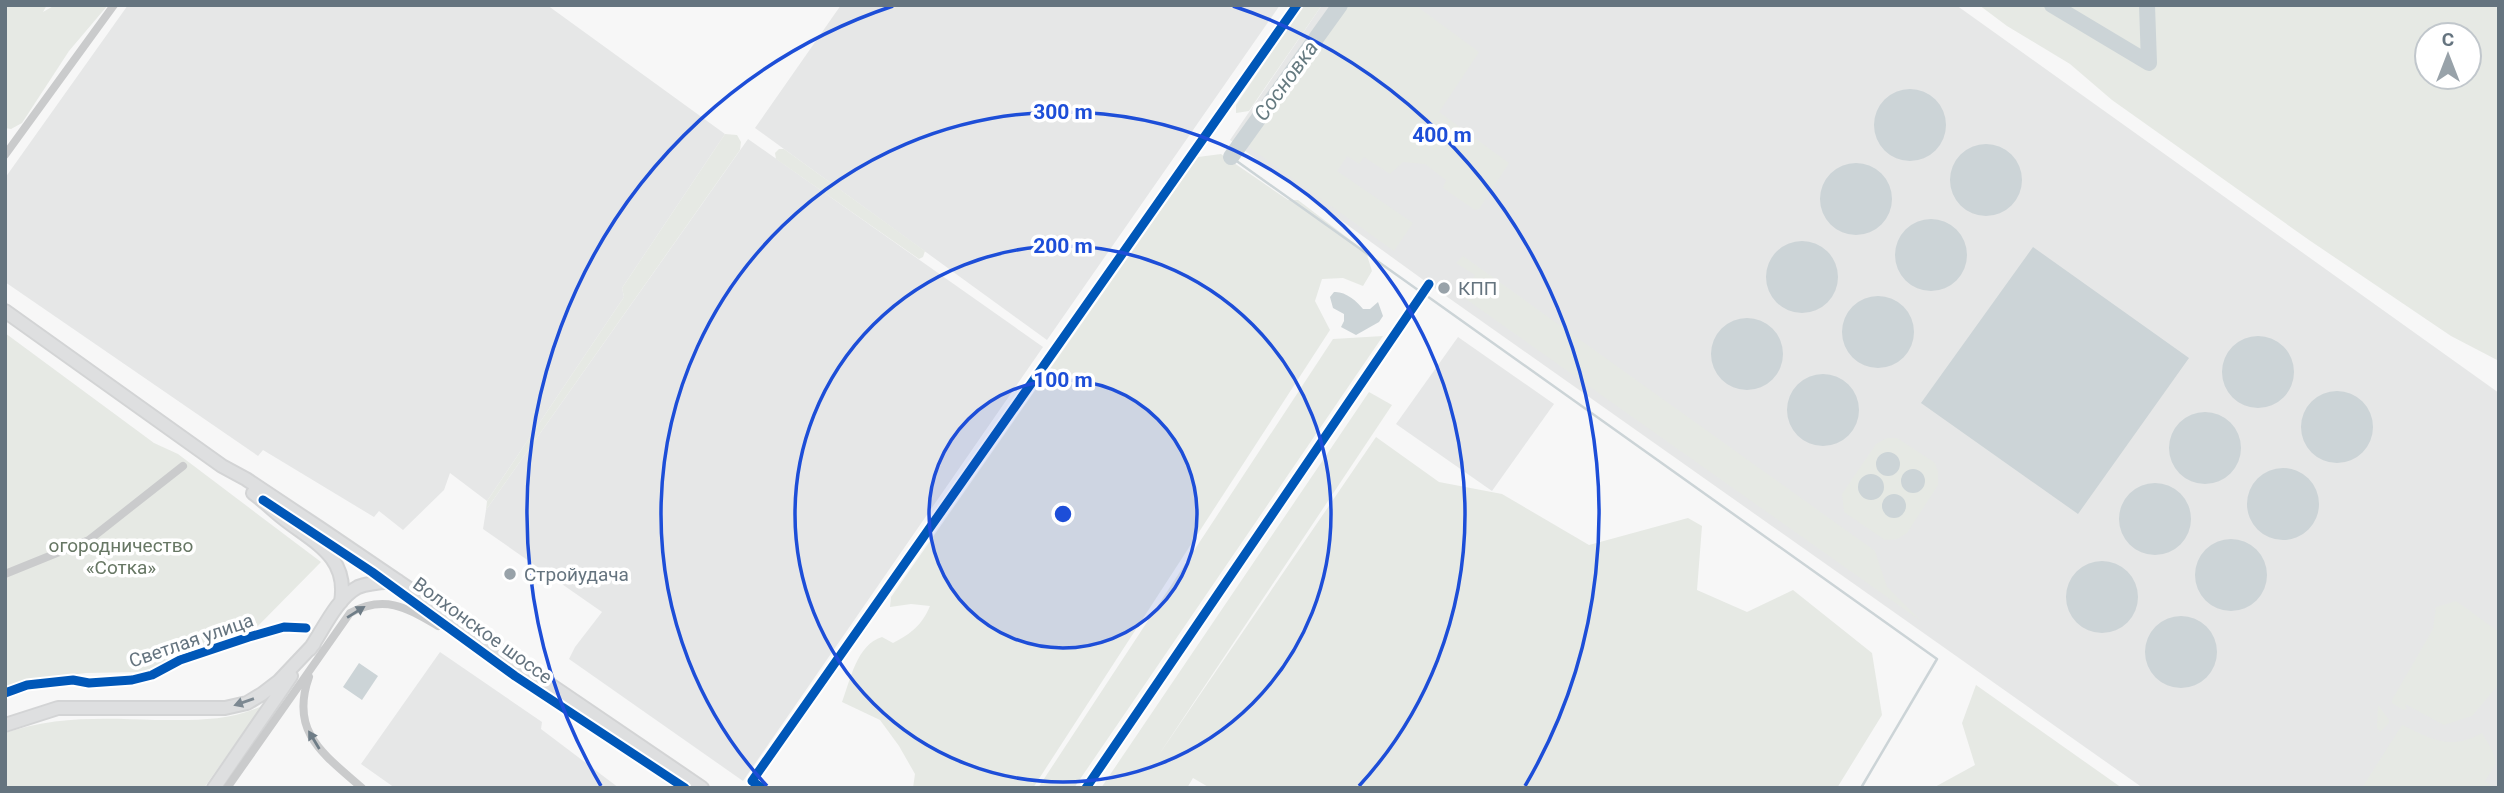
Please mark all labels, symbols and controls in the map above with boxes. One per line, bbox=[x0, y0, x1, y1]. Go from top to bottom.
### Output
north arrow bbox=[2413, 21, 2483, 91]
text: С bbox=[2442, 28, 2454, 51]
water label: Сосновка bbox=[1249, 36, 1323, 126]
text: 300 m bbox=[1033, 100, 1093, 124]
text: 400 m bbox=[1412, 123, 1472, 147]
text: 200 m bbox=[1033, 234, 1093, 258]
place label: КПП bbox=[1458, 277, 1497, 300]
marker: КПП bbox=[1436, 280, 1452, 296]
text: 100 m bbox=[1033, 368, 1093, 392]
centre of rings bbox=[1051, 502, 1075, 526]
park label: огородничество «Сотка» bbox=[49, 534, 193, 579]
place label: Стройудача bbox=[524, 563, 629, 586]
marker: Стройудача bbox=[502, 566, 518, 582]
street label: Волхонское шоссе bbox=[409, 572, 557, 689]
one-way arrow bbox=[346, 606, 366, 619]
street label: Светлая улица bbox=[126, 608, 256, 673]
one-way arrow bbox=[233, 697, 254, 708]
one-way arrow bbox=[308, 730, 321, 750]

